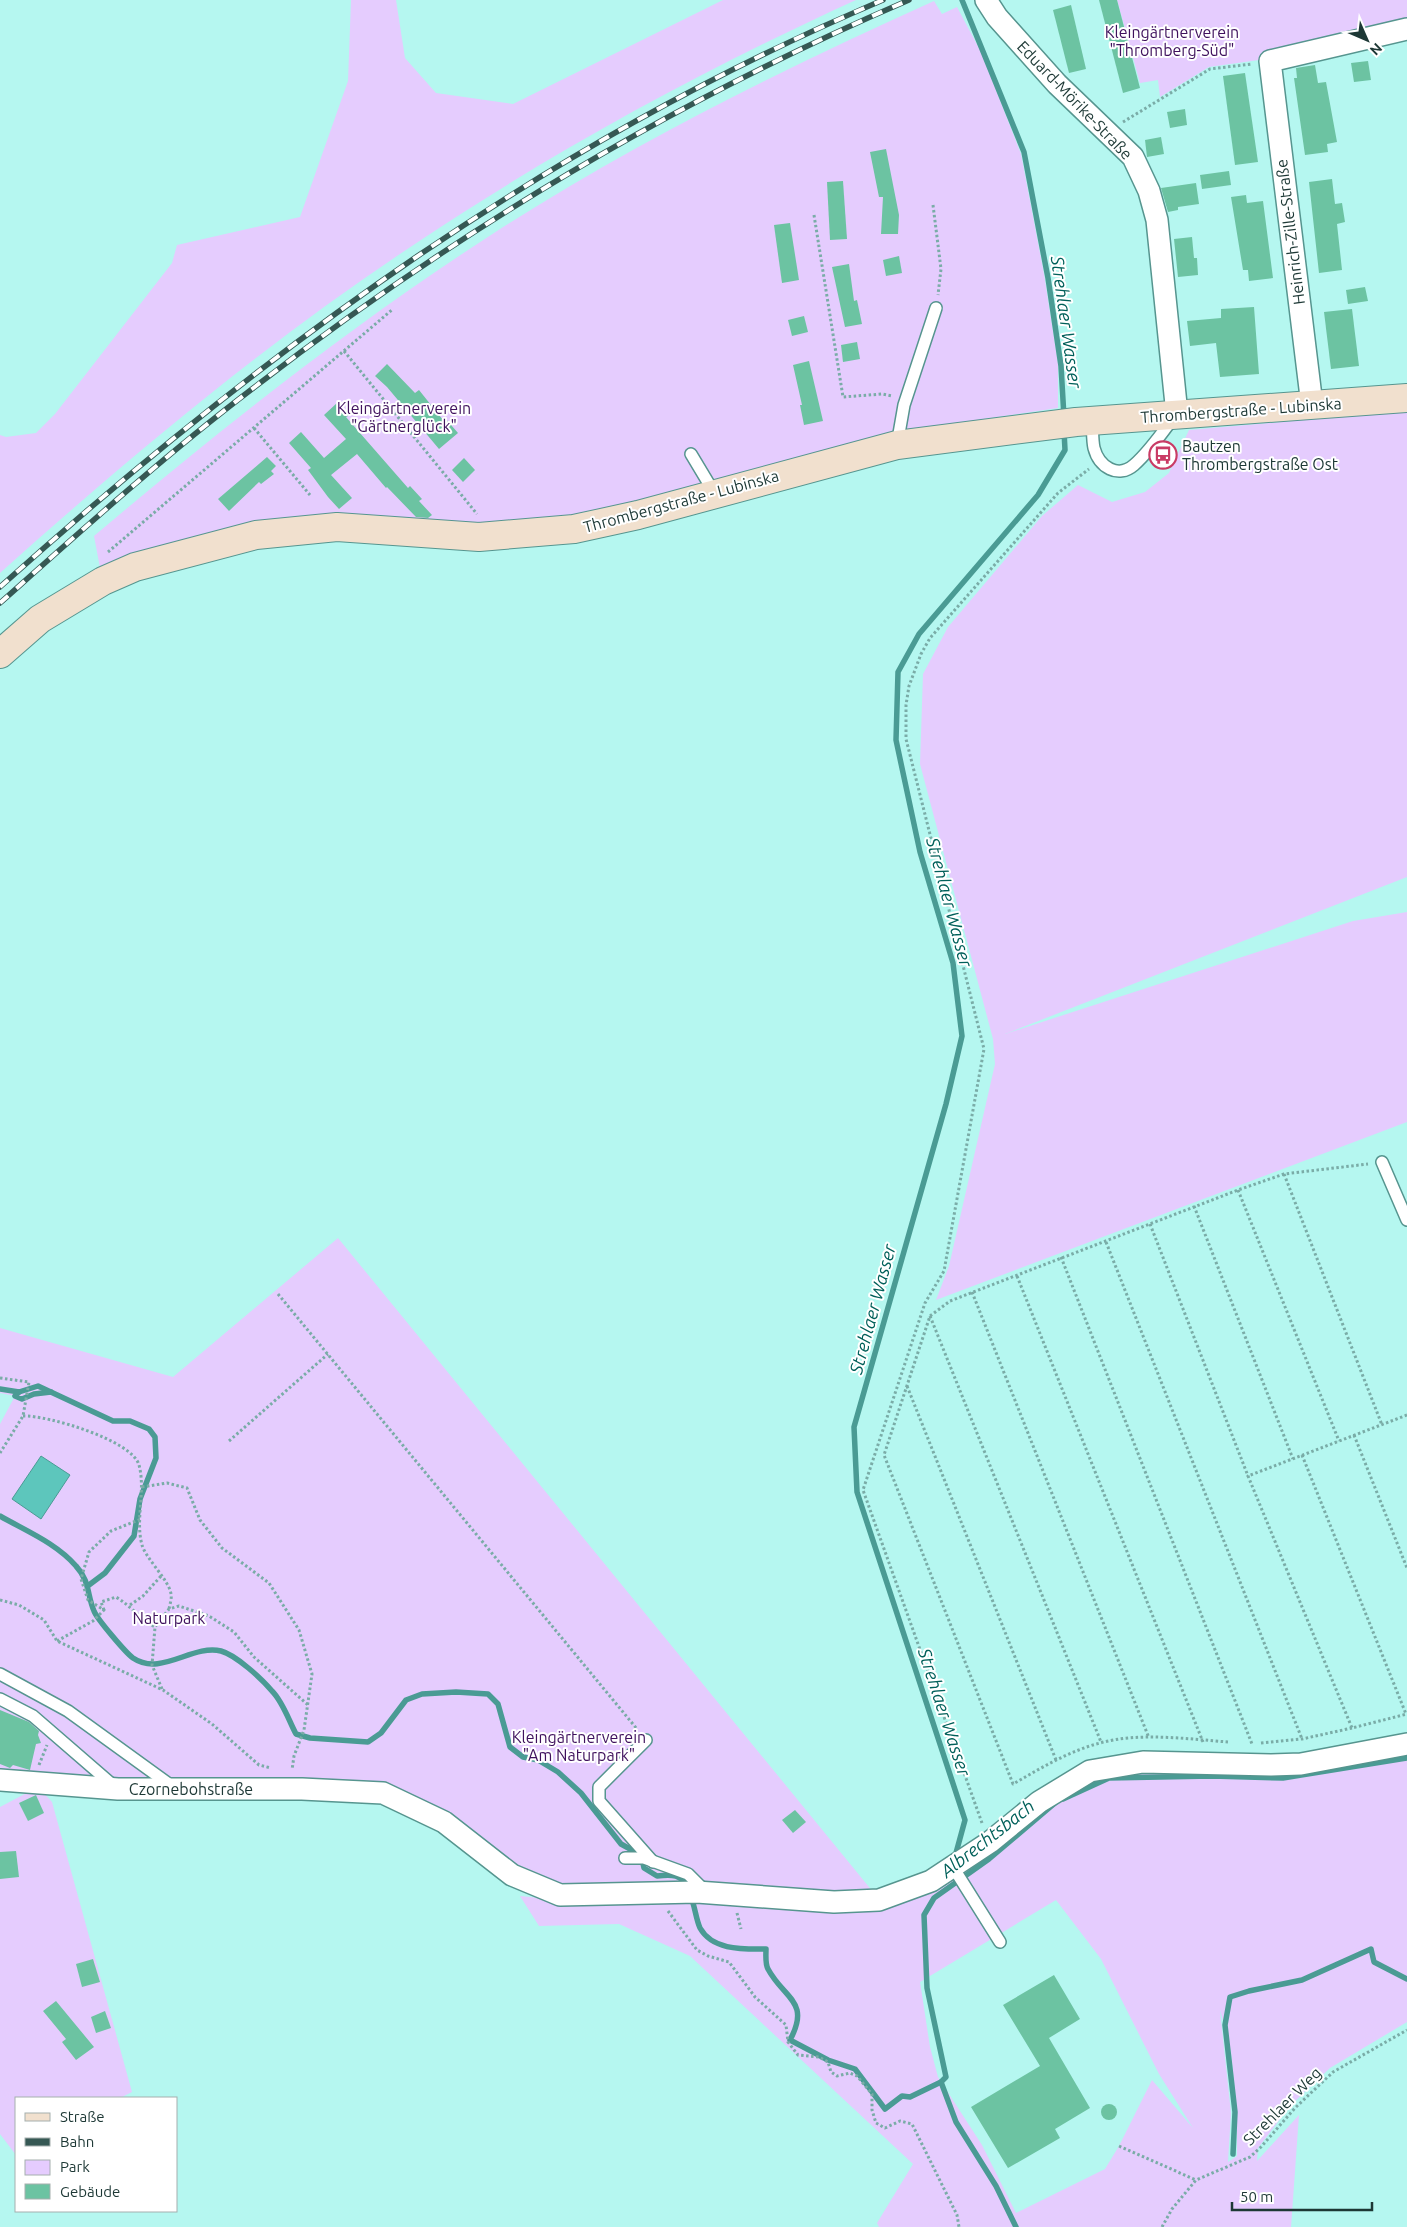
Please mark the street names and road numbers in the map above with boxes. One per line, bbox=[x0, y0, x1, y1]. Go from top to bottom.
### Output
street label: Eduard-Mörike-Straße bbox=[1014, 37, 1136, 163]
street label: Heinrich-Zille-Straße bbox=[1272, 158, 1308, 306]
street label: Thrombergstraße - Lubinska bbox=[1140, 394, 1342, 426]
street label: Thrombergstraße - Lubinska bbox=[581, 466, 781, 536]
street label: Czornebohstraße bbox=[129, 1780, 253, 1798]
street label: Strehlaer Weg bbox=[1239, 2063, 1325, 2149]

